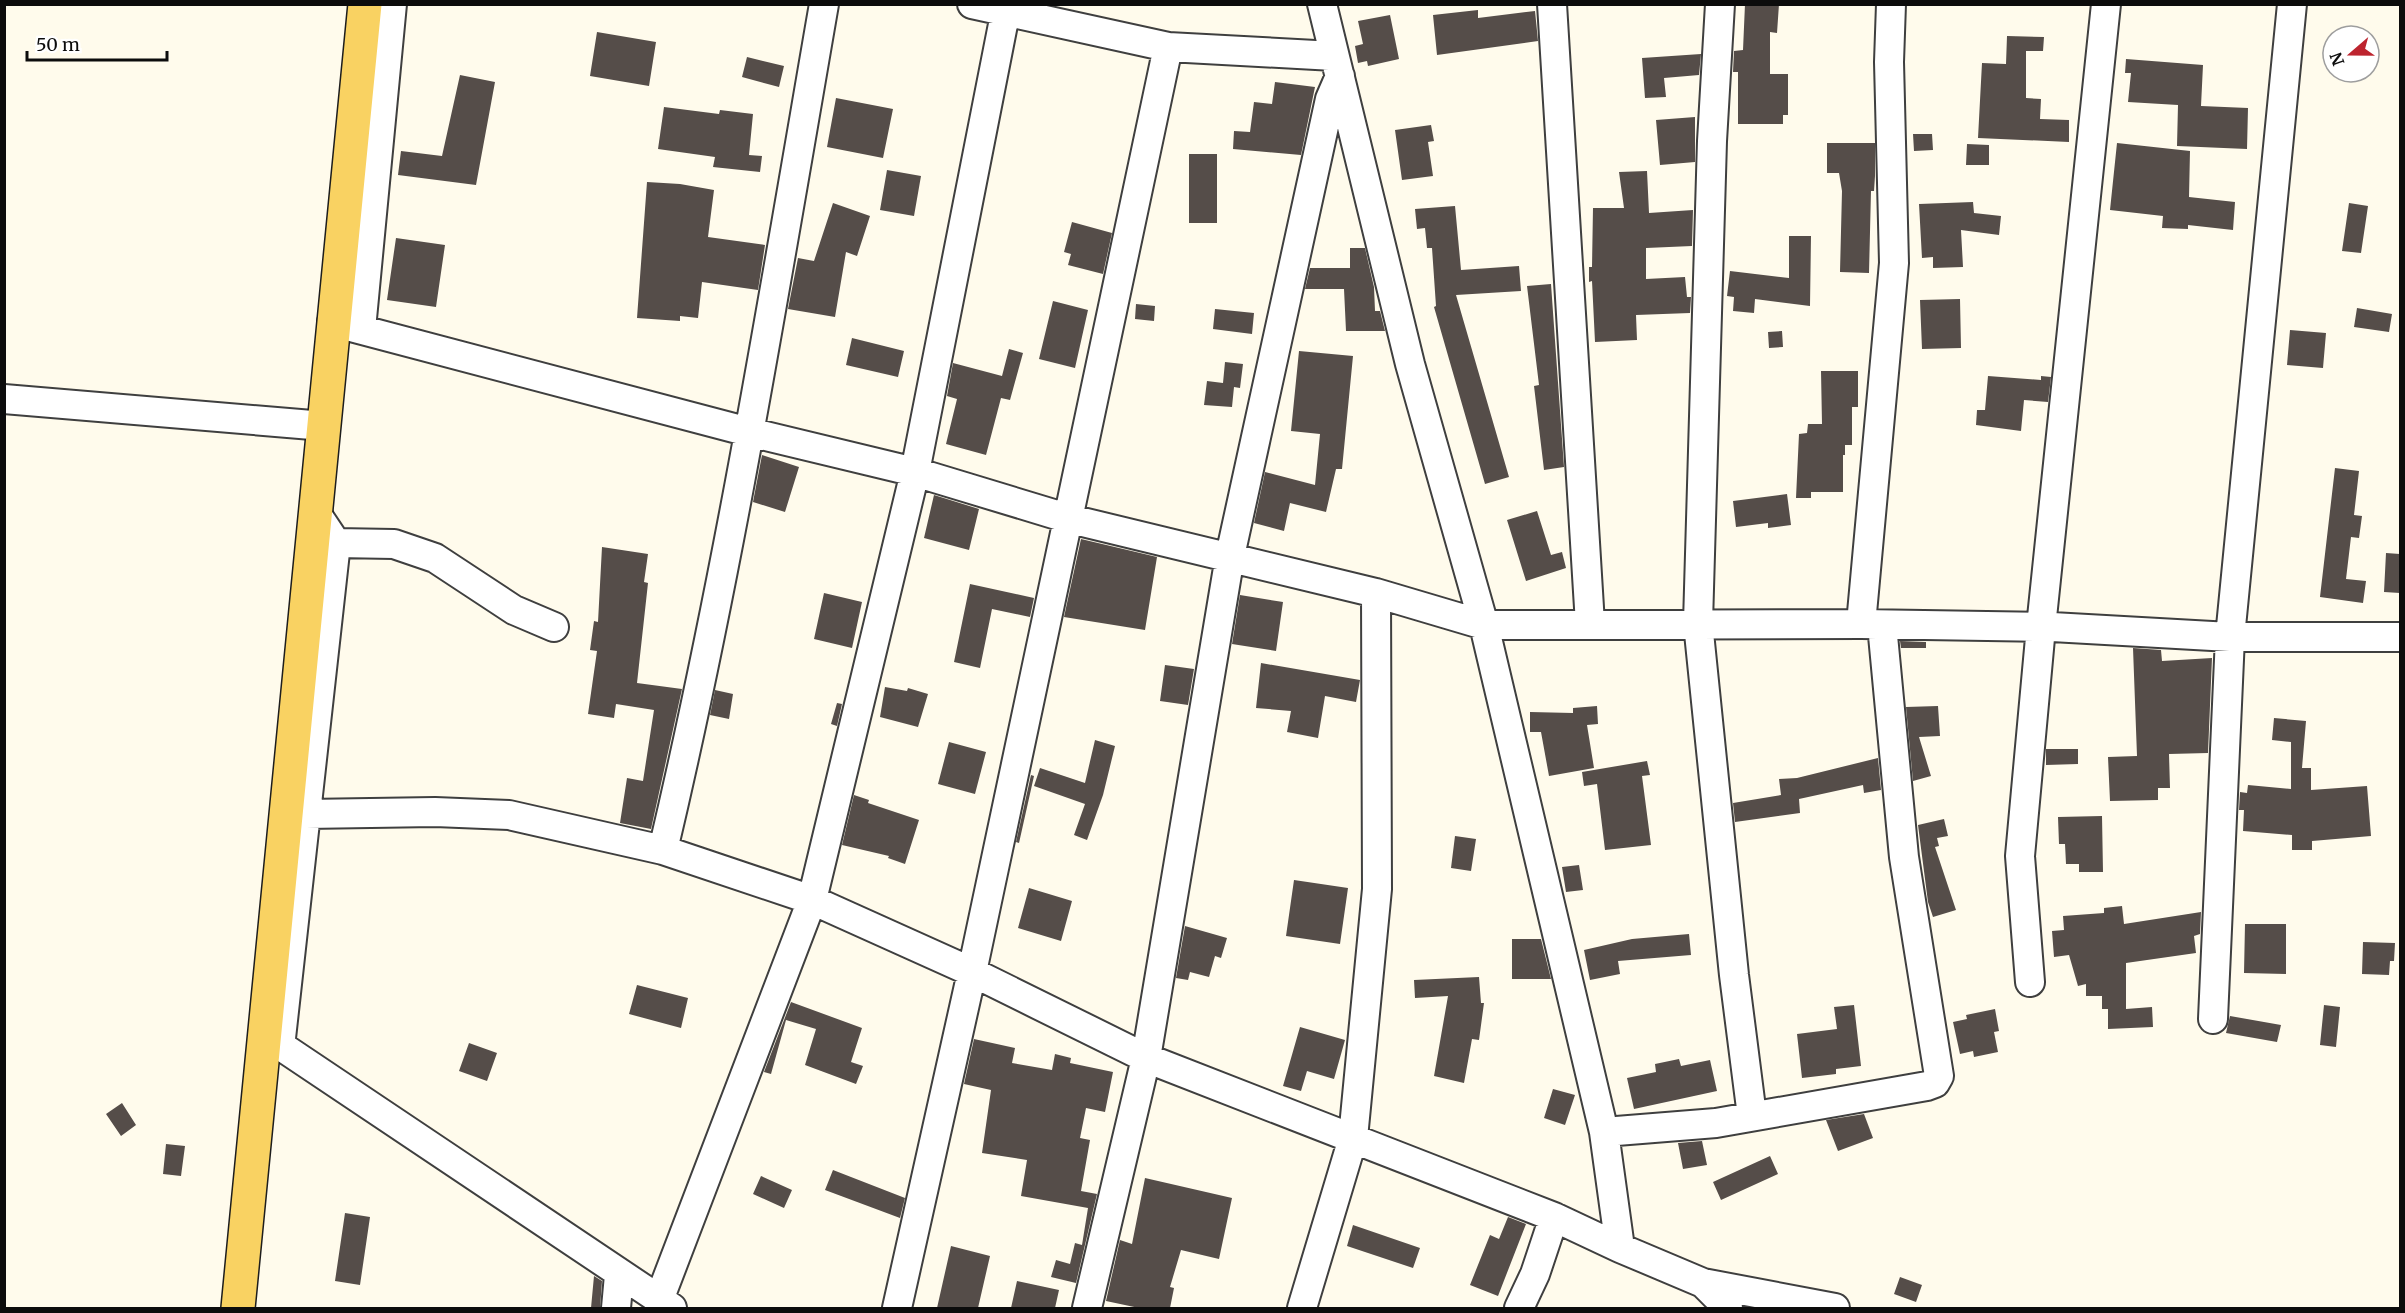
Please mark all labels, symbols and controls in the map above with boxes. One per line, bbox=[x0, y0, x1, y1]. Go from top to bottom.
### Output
scale bar bbox=[27, 24, 166, 62]
north arrow bbox=[2321, 24, 2381, 84]
text: 50 m bbox=[36, 33, 80, 56]
text: N bbox=[2325, 49, 2348, 68]

